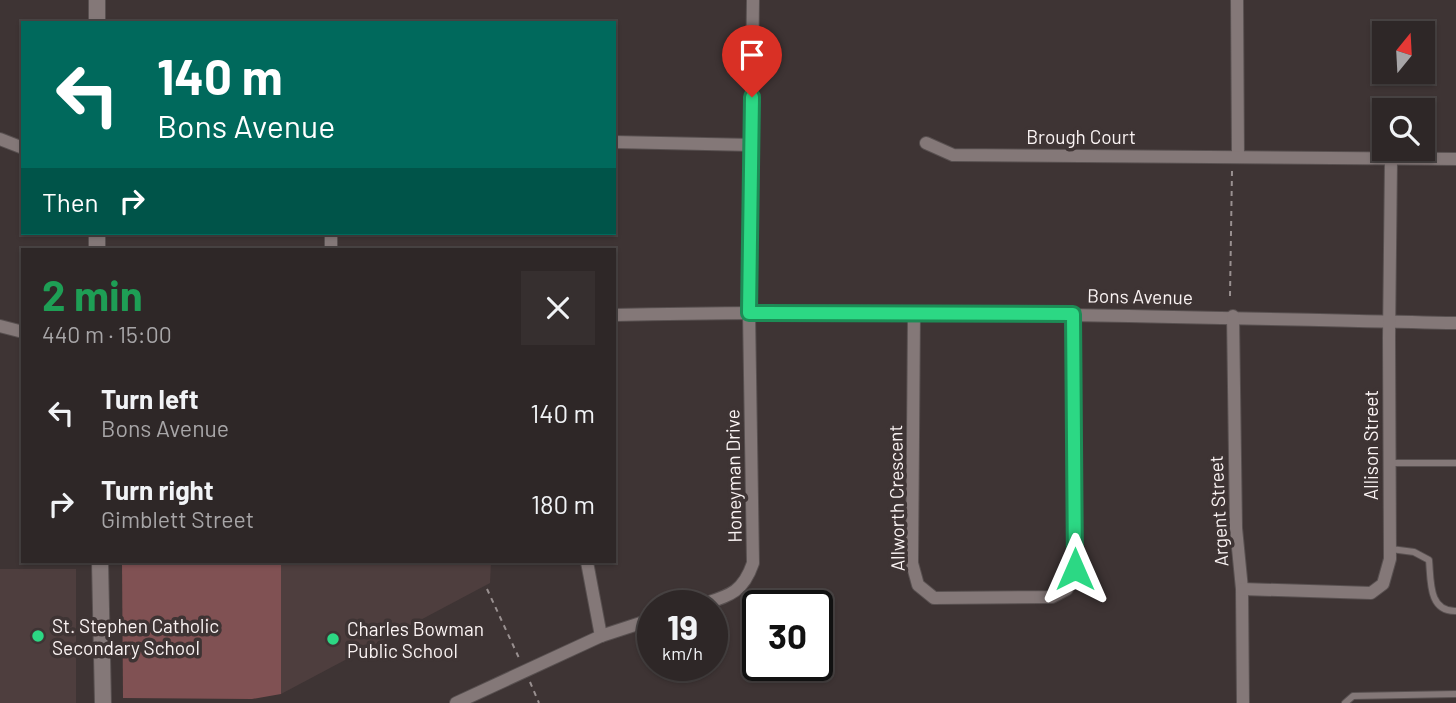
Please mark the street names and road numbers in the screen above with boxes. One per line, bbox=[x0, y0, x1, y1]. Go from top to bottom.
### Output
street label: Brough Court bbox=[1026, 125, 1136, 148]
street label: Bons Avenue bbox=[1087, 284, 1193, 308]
street label: Allison Street bbox=[1359, 390, 1382, 500]
street label: Honeyman Drive bbox=[720, 409, 746, 543]
street label: Allworth Crescent bbox=[883, 424, 909, 572]
street label: Argent Street bbox=[1204, 455, 1232, 567]

